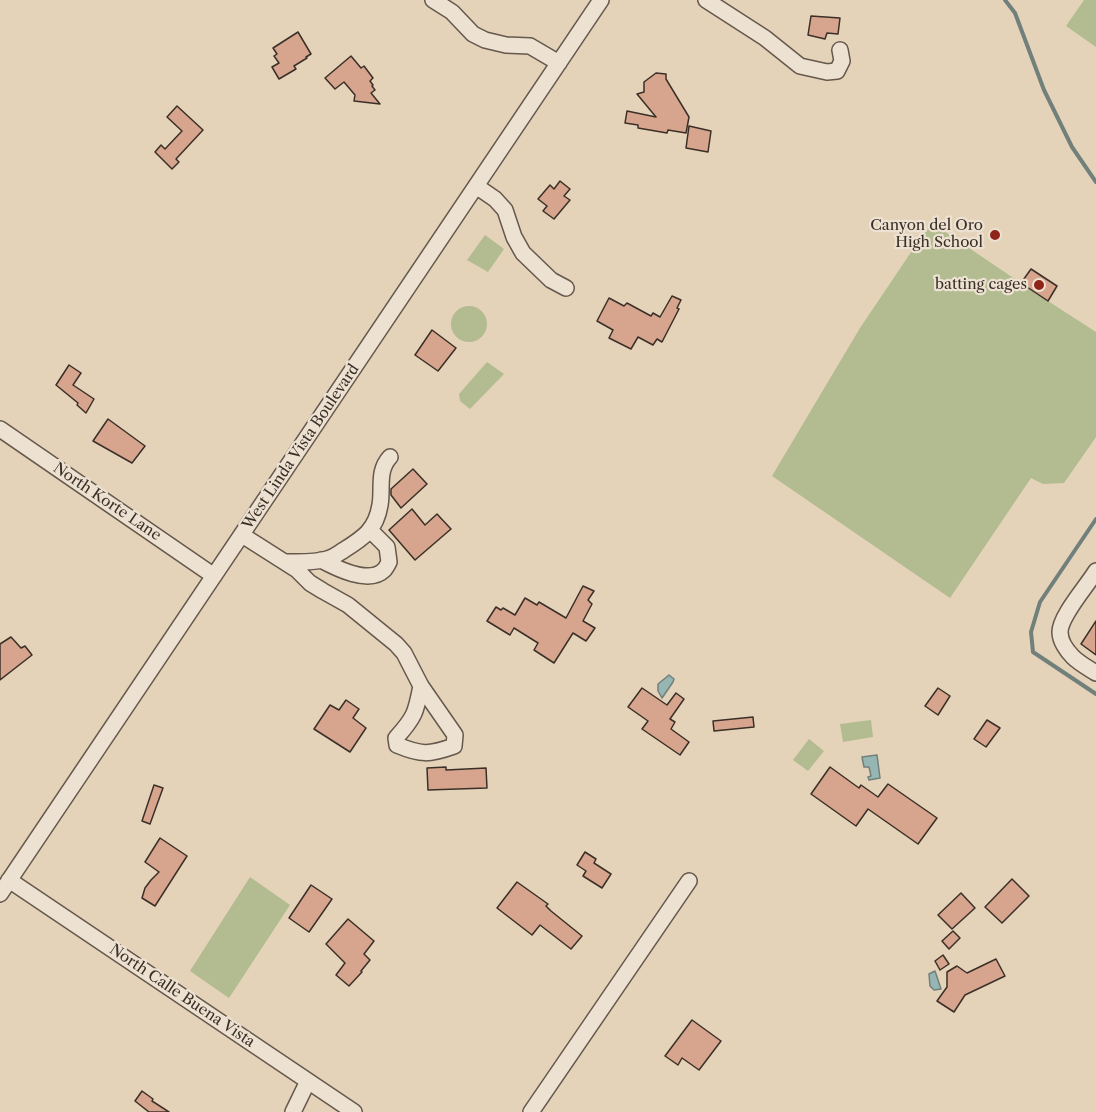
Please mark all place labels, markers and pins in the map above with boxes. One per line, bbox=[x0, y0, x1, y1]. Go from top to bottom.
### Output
place label: Canyon del Oro High School bbox=[870, 217, 983, 252]
marker: Canyon del Oro High School bbox=[988, 228, 1002, 242]
place label: batting cages bbox=[935, 276, 1027, 294]
marker: batting cages bbox=[1032, 278, 1046, 292]

